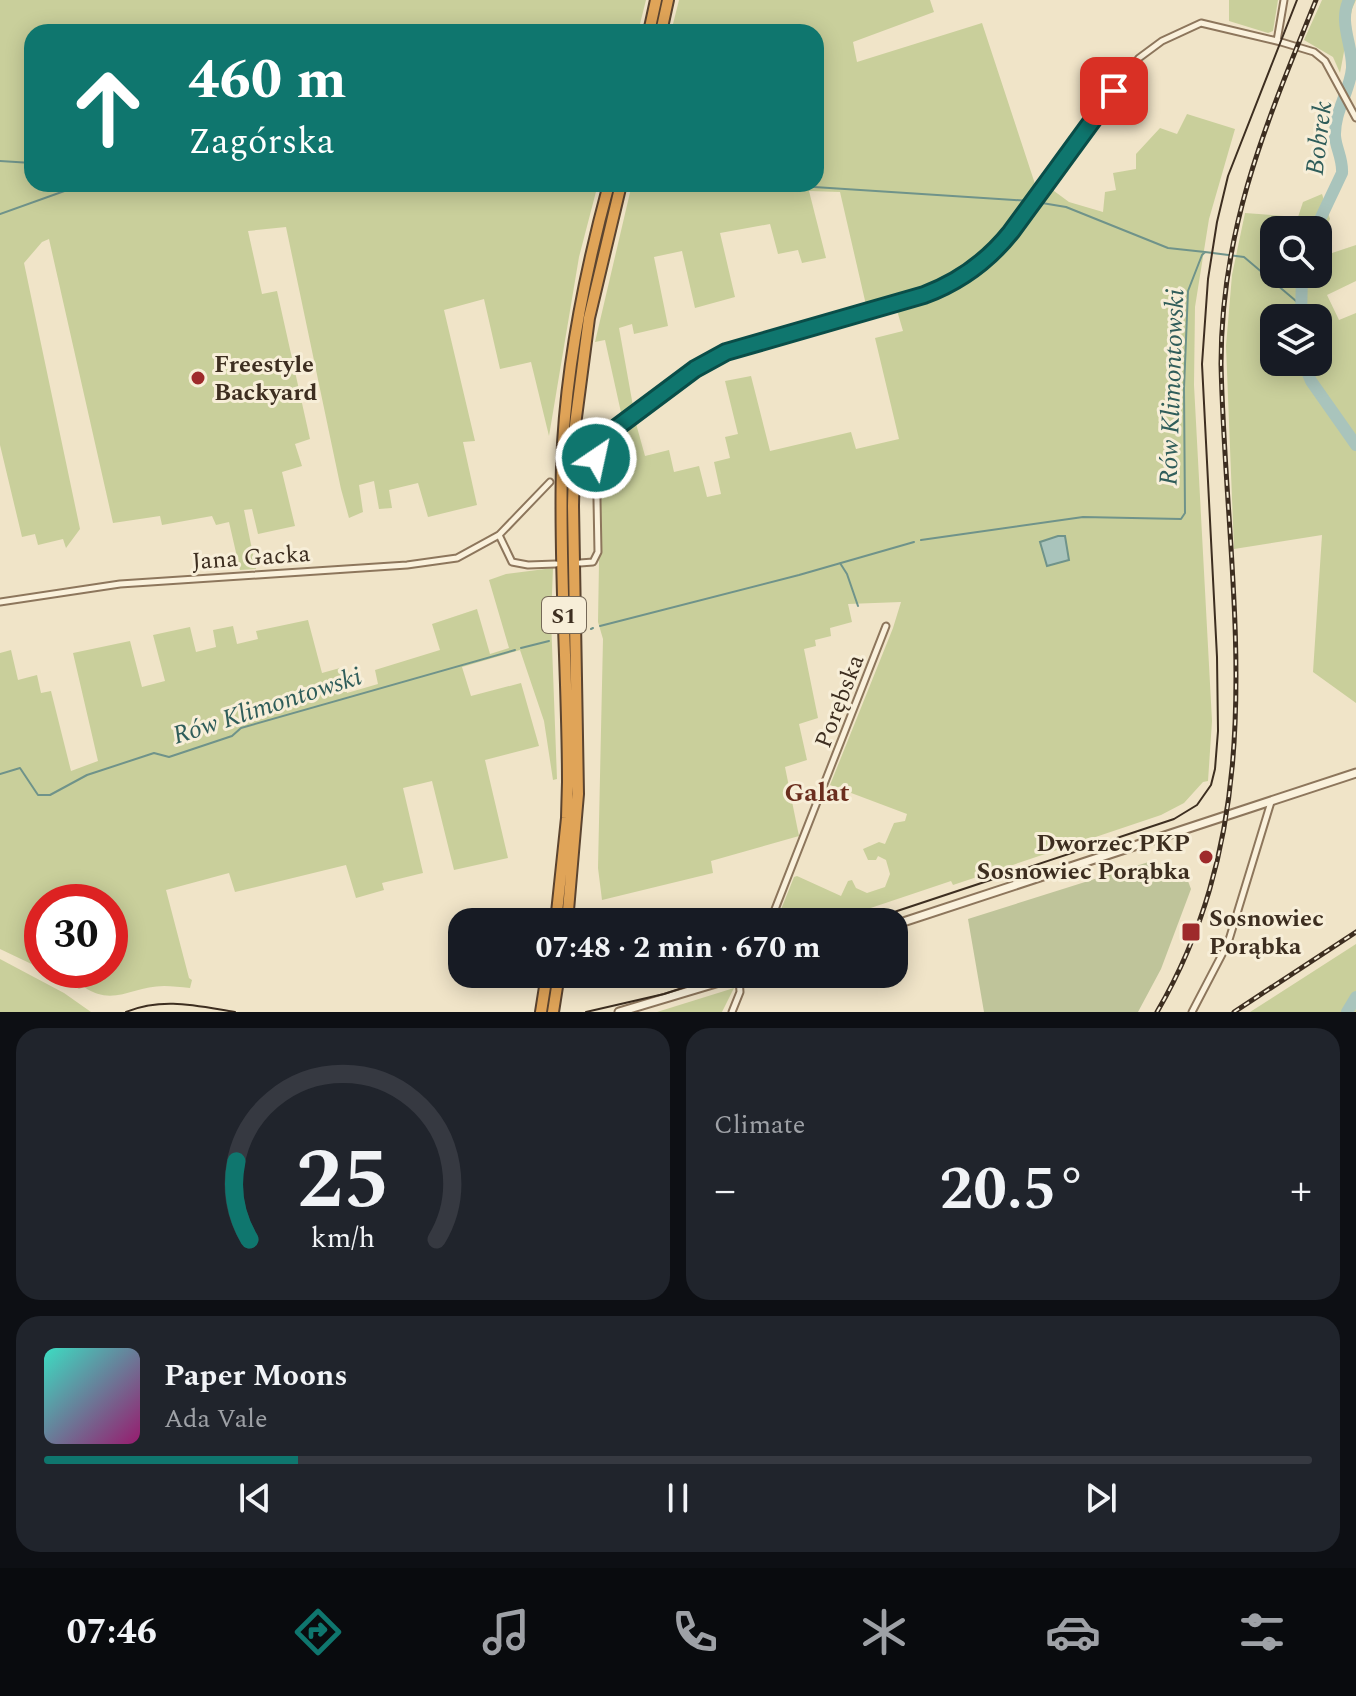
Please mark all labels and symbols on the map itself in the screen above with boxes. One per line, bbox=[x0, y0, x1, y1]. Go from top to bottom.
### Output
pin bbox=[1080, 57, 1148, 125]
water label: Bobrek bbox=[1295, 99, 1343, 178]
water label: Rów Klimontowski bbox=[1149, 288, 1195, 486]
place label: Freestyle Backyard bbox=[214, 347, 318, 411]
marker: Freestyle Backyard bbox=[189, 369, 207, 387]
position arrow bbox=[554, 416, 638, 500]
street label: Jana Gacka bbox=[191, 536, 312, 580]
road number: S1 bbox=[542, 597, 586, 633]
street label: Porębska bbox=[806, 649, 874, 753]
water label: Rów Klimontowski bbox=[167, 656, 367, 755]
district label: Galat bbox=[784, 773, 850, 813]
place label: Dworzec PKP Sosnowiec Porąbka bbox=[977, 826, 1191, 890]
marker: Dworzec PKP Sosnowiec Porąbka bbox=[1197, 848, 1215, 866]
speed limit sign: 30 bbox=[24, 884, 128, 988]
place label: Sosnowiec Porąbka bbox=[1209, 901, 1324, 965]
marker: Sosnowiec Porąbka bbox=[1180, 921, 1202, 943]

